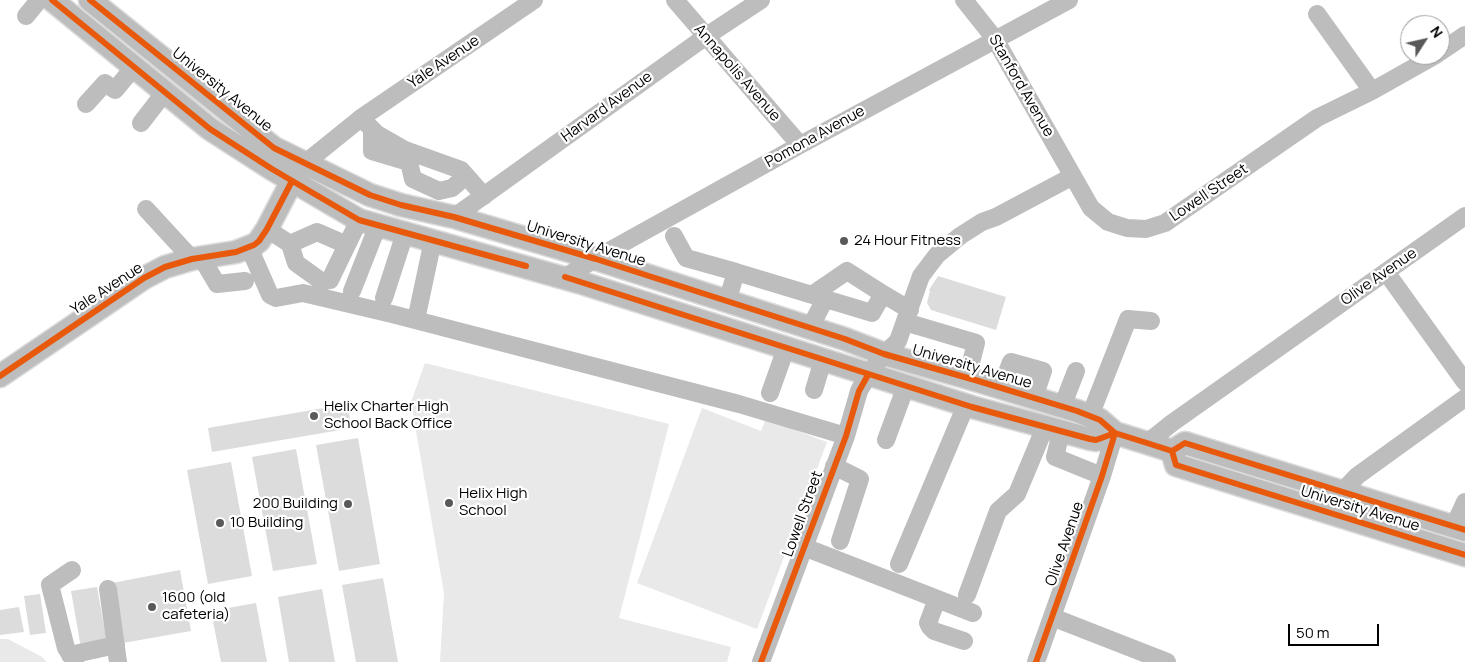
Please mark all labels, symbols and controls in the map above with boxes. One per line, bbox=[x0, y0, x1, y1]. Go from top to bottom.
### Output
north arrow bbox=[1400, 15, 1450, 65]
street label: Annapolis Avenue bbox=[690, 21, 784, 125]
text: N bbox=[1426, 22, 1448, 41]
street label: Yale Avenue bbox=[405, 32, 483, 92]
street label: Stanford Avenue bbox=[984, 32, 1058, 140]
street label: University Avenue bbox=[168, 44, 276, 136]
street label: Harvard Avenue bbox=[558, 68, 656, 146]
street label: Pomona Avenue bbox=[762, 102, 868, 172]
street label: Lowell Street bbox=[1167, 160, 1251, 226]
street label: University Avenue bbox=[524, 217, 648, 271]
place label: 24 Hour Fitness bbox=[854, 232, 961, 250]
marker: 24 Hour Fitness bbox=[838, 235, 850, 247]
street label: Olive Avenue bbox=[1338, 244, 1420, 310]
street label: Yale Avenue bbox=[68, 259, 146, 319]
street label: University Avenue bbox=[910, 341, 1034, 393]
place label: Helix Charter High School Back Office bbox=[324, 398, 452, 433]
marker: Helix Charter High School Back Office bbox=[308, 410, 320, 422]
street label: Lowell Street bbox=[779, 469, 827, 559]
street label: University Avenue bbox=[1298, 482, 1422, 536]
place label: Helix High School bbox=[459, 485, 528, 520]
place label: 200 Building bbox=[253, 495, 338, 513]
marker: Helix High School bbox=[443, 497, 455, 509]
marker: 200 Building bbox=[342, 498, 354, 510]
street label: Olive Avenue bbox=[1042, 499, 1088, 589]
place label: 10 Building bbox=[230, 514, 303, 532]
marker: 10 Building bbox=[214, 517, 226, 529]
place label: 1600 (old cafeteria) bbox=[162, 589, 230, 624]
marker: 1600 (old cafeteria) bbox=[146, 601, 158, 613]
scale bar bbox=[1290, 614, 1381, 646]
text: 50 m bbox=[1296, 622, 1330, 643]

